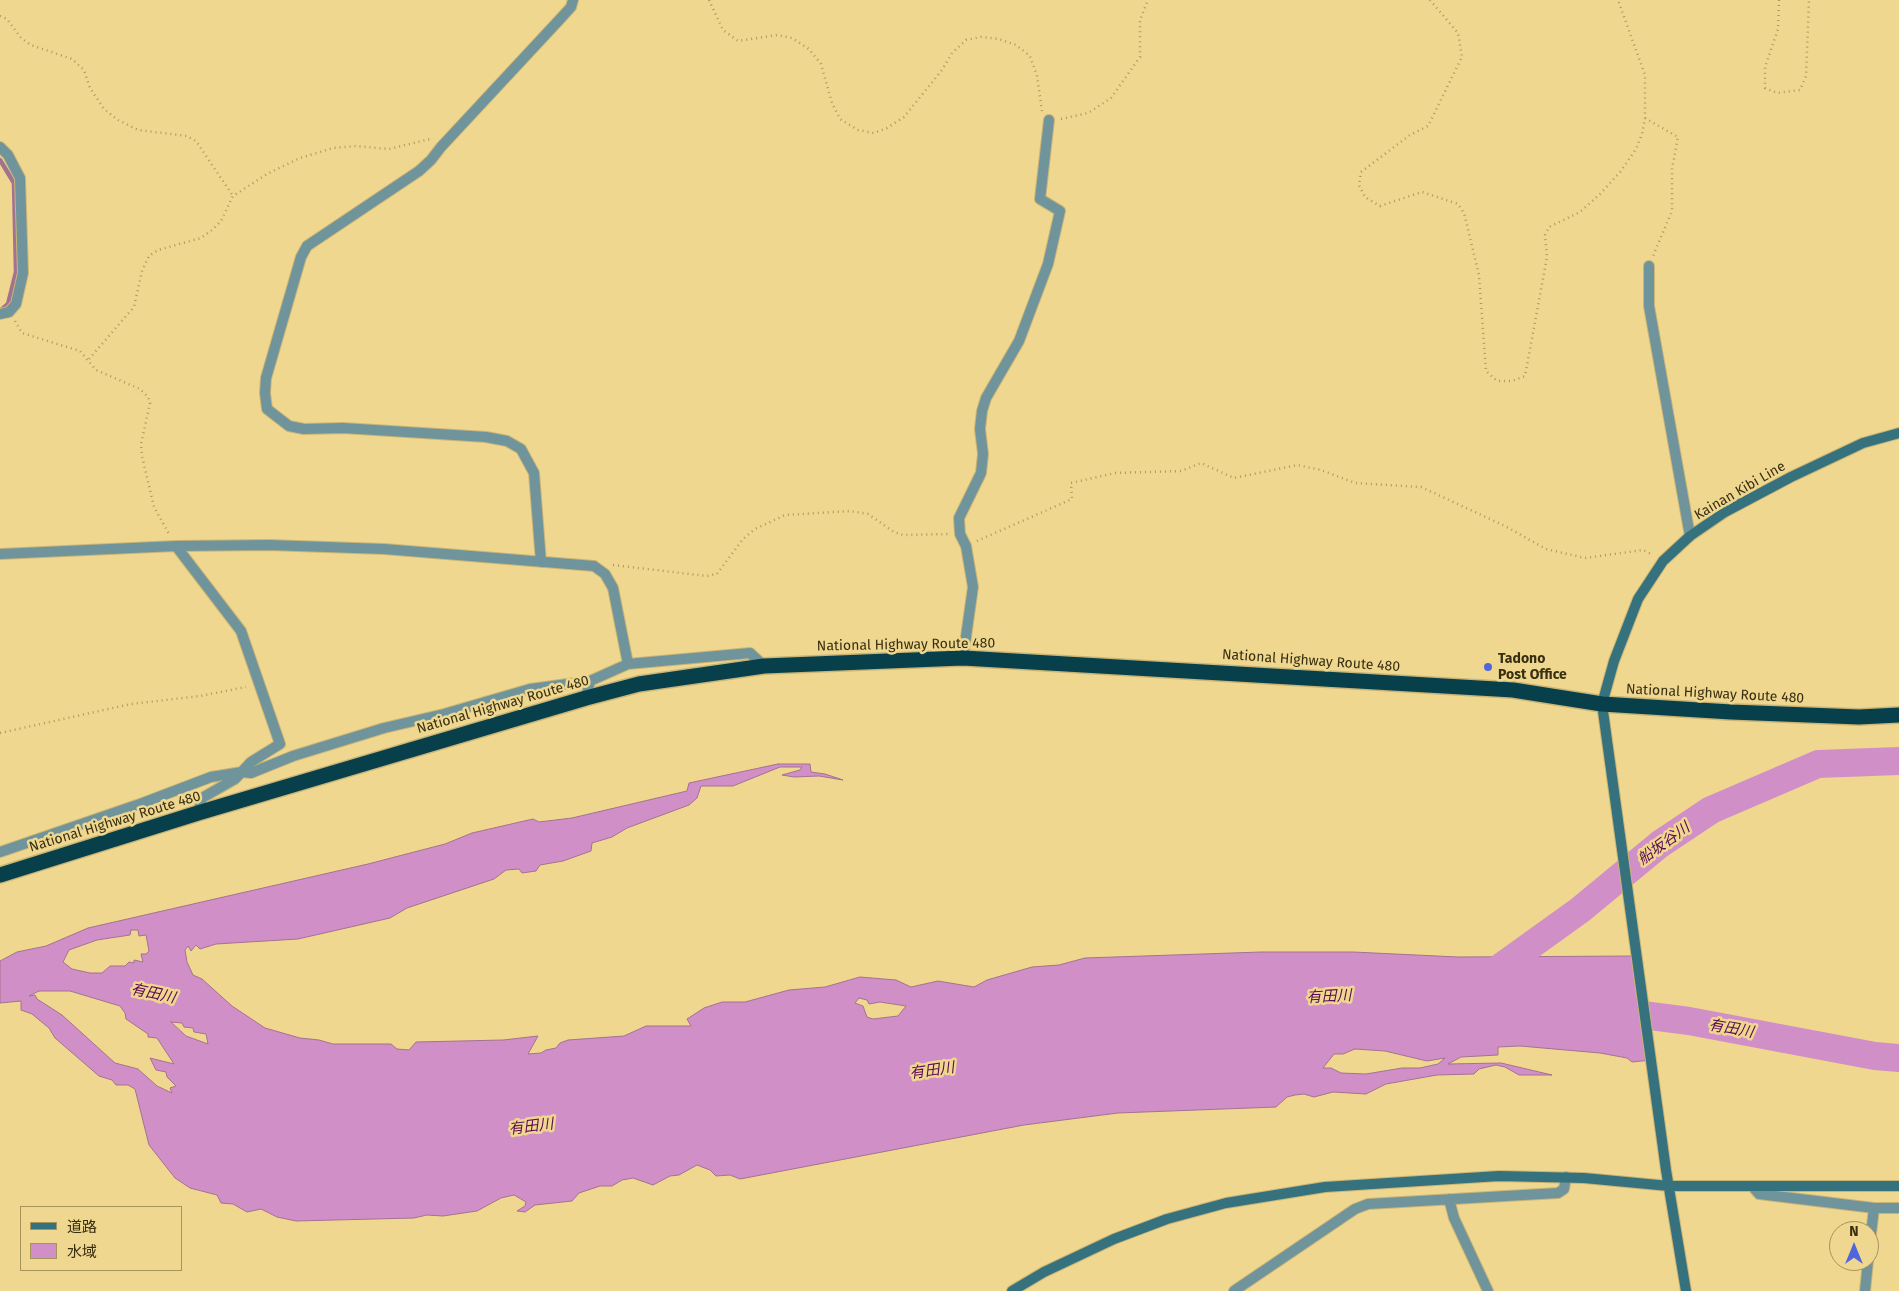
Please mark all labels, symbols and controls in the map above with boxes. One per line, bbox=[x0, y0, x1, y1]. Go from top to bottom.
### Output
street label: Kainan Kibi Line bbox=[1691, 458, 1789, 524]
street label: National Highway Route 480 bbox=[817, 635, 995, 655]
street label: National Highway Route 480 bbox=[1221, 646, 1401, 676]
place label: Tadono Post Office bbox=[1498, 651, 1567, 684]
marker: Tadono Post Office bbox=[1482, 661, 1494, 673]
street label: National Highway Route 480 bbox=[415, 672, 591, 738]
street label: National Highway Route 480 bbox=[1625, 681, 1805, 707]
street label: National Highway Route 480 bbox=[27, 788, 203, 856]
water label: 船坂谷川 bbox=[1634, 819, 1694, 869]
water label: 有田川 bbox=[129, 981, 177, 1007]
water label: 有田川 bbox=[1306, 987, 1352, 1007]
water label: 有田川 bbox=[1707, 1016, 1755, 1042]
water label: 有田川 bbox=[908, 1059, 956, 1083]
water label: 有田川 bbox=[508, 1115, 554, 1139]
legend bbox=[20, 1206, 182, 1271]
text: 道路 bbox=[67, 1218, 97, 1236]
north arrow bbox=[1829, 1221, 1879, 1271]
text: N bbox=[1849, 1223, 1859, 1240]
text: 水域 bbox=[67, 1243, 97, 1261]

